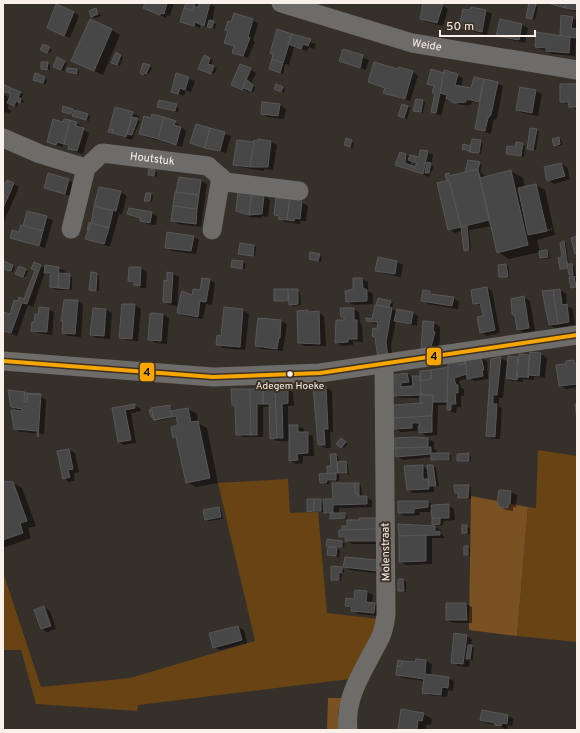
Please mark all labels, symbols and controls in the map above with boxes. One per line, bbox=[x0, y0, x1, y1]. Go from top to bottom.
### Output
scale bar bbox=[440, 12, 535, 38]
text: 50 m bbox=[446, 19, 474, 35]
street label: Weide bbox=[411, 36, 443, 55]
street label: Houtstuk bbox=[129, 149, 176, 169]
line badge: 4 bbox=[426, 347, 442, 366]
text: 4 bbox=[430, 350, 438, 364]
line badge: 4 bbox=[139, 362, 155, 382]
text: 4 bbox=[143, 366, 151, 380]
marker: Adegem Hoeke bbox=[285, 369, 295, 379]
place label: Adegem Hoeke bbox=[256, 380, 324, 393]
street label: Molenstraat bbox=[378, 523, 394, 581]

